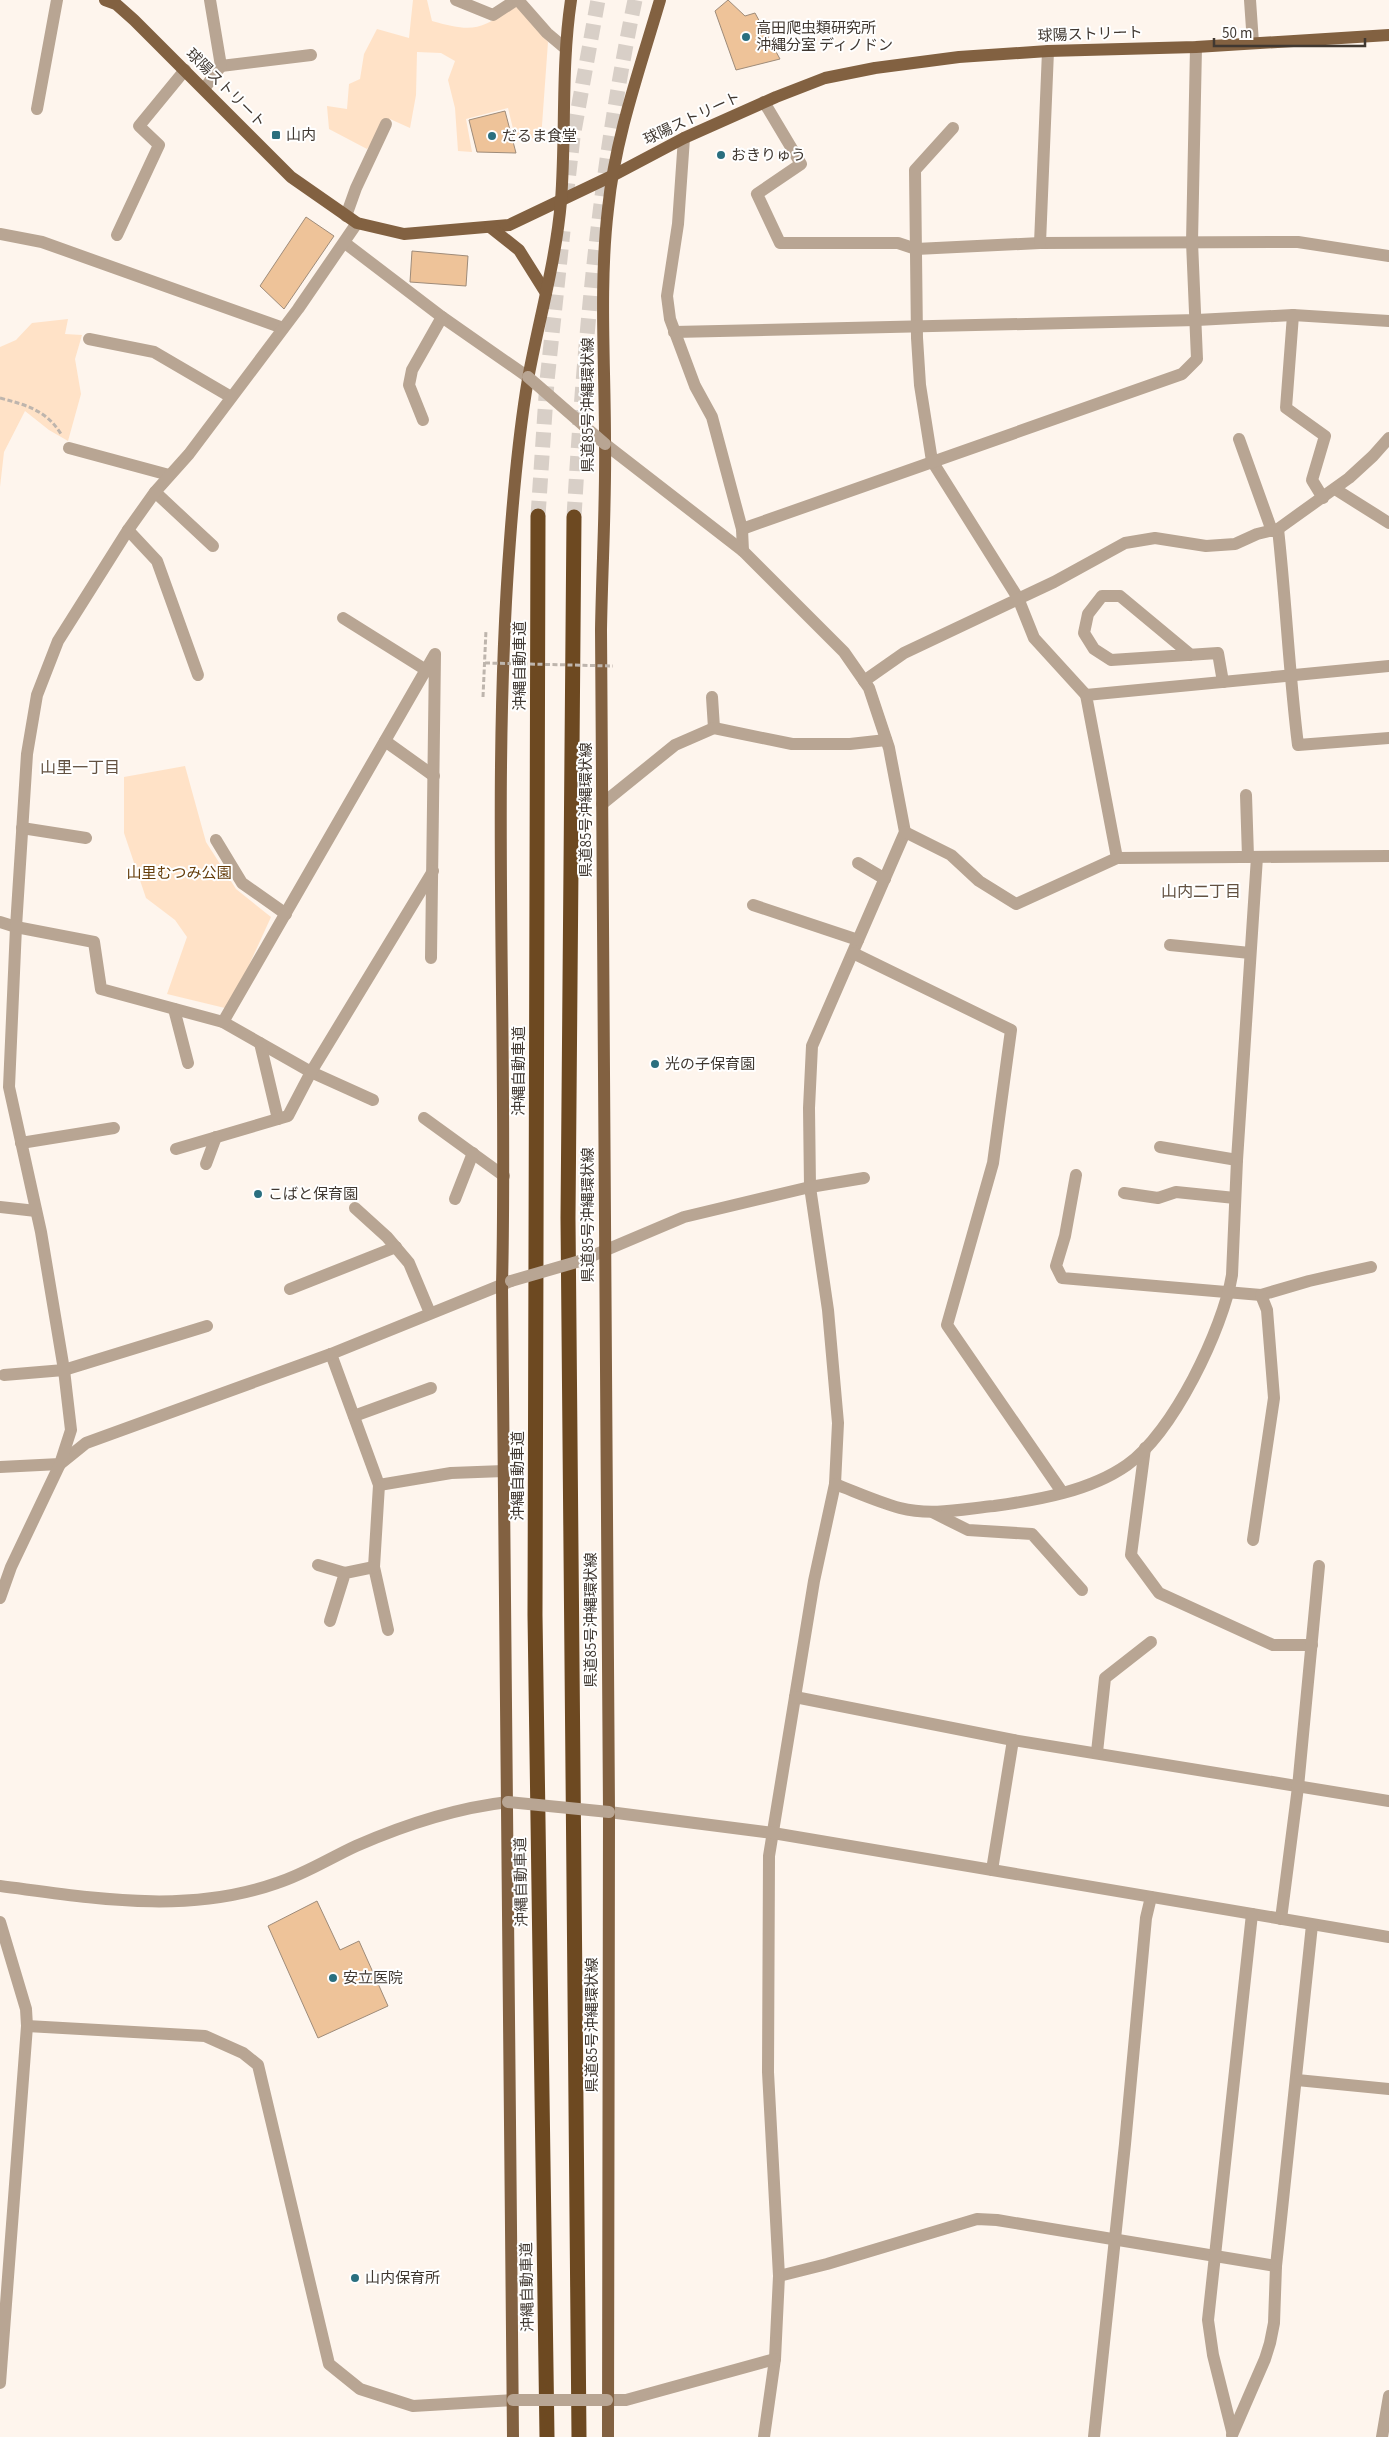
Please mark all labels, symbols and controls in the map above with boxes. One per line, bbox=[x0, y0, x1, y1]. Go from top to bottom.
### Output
scale bar bbox=[1214, 15, 1365, 47]
place label: 高田爬虫類研究所 沖縄分室 ディノドン bbox=[756, 18, 893, 56]
street label: 球陽ストリート bbox=[1037, 22, 1143, 47]
text: 50 m bbox=[1222, 23, 1252, 44]
marker: 高田爬虫類研究所 沖縄分室 ディノドン bbox=[740, 31, 752, 43]
street label: 球陽ストリート bbox=[181, 44, 270, 133]
street label: 球陽ストリート bbox=[640, 87, 744, 150]
place label: 山内 bbox=[286, 125, 316, 146]
place label: だるま食堂 bbox=[502, 126, 577, 147]
marker: 山内 bbox=[270, 129, 282, 141]
marker: だるま食堂 bbox=[486, 130, 498, 142]
place label: おきりゅう bbox=[731, 145, 806, 166]
marker: おきりゅう bbox=[715, 149, 727, 161]
street label: 県道85号沖縄環状線 bbox=[578, 338, 599, 472]
street label: 沖縄自動車道 bbox=[510, 621, 531, 711]
street label: 県道85号沖縄環状線 bbox=[576, 743, 597, 877]
district label: 山里一丁目 bbox=[40, 757, 120, 779]
park label: 山里むつみ公園 bbox=[126, 863, 232, 884]
district label: 山内二丁目 bbox=[1161, 881, 1241, 903]
street label: 沖縄自動車道 bbox=[509, 1026, 530, 1116]
place label: 光の子保育園 bbox=[665, 1054, 755, 1075]
marker: 光の子保育園 bbox=[649, 1058, 661, 1070]
street label: 県道85号沖縄環状線 bbox=[578, 1148, 599, 1282]
place label: こばと保育園 bbox=[268, 1184, 358, 1205]
marker: こばと保育園 bbox=[252, 1188, 264, 1200]
street label: 沖縄自動車道 bbox=[508, 1431, 529, 1521]
street label: 県道85号沖縄環状線 bbox=[581, 1553, 602, 1687]
street label: 沖縄自動車道 bbox=[510, 1837, 533, 1927]
street label: 県道85号沖縄環状線 bbox=[582, 1958, 603, 2092]
place label: 安立医院 bbox=[343, 1968, 403, 1989]
marker: 安立医院 bbox=[327, 1972, 339, 1984]
street label: 沖縄自動車道 bbox=[516, 2242, 539, 2332]
place label: 山内保育所 bbox=[365, 2268, 440, 2289]
marker: 山内保育所 bbox=[349, 2272, 361, 2284]

